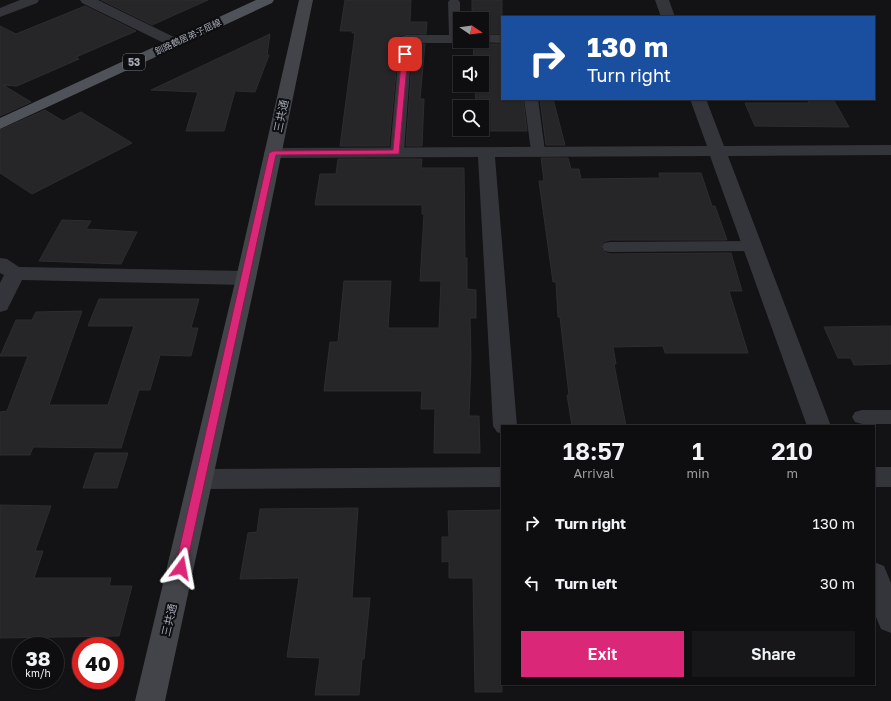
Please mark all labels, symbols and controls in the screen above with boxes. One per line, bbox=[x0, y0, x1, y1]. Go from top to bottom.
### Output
north arrow bbox=[453, 12, 489, 48]
map controls bbox=[453, 12, 489, 136]
street label: 釧路鶴居弟子屈線 bbox=[153, 16, 224, 57]
text: 130 m bbox=[587, 30, 668, 63]
icon: right bbox=[521, 32, 573, 84]
pin bbox=[388, 37, 422, 71]
icon: arrive bbox=[394, 43, 416, 65]
road number: 53 bbox=[123, 54, 145, 70]
button: sound bbox=[453, 56, 489, 92]
text: Turn right bbox=[587, 64, 671, 86]
street label: 三共通 bbox=[271, 98, 290, 133]
button: search bbox=[453, 100, 489, 136]
text: 18:57 bbox=[563, 436, 625, 465]
text: 1 bbox=[692, 436, 704, 465]
text: 210 bbox=[771, 436, 813, 465]
text: Arrival bbox=[573, 465, 614, 481]
text: min bbox=[687, 465, 710, 481]
text: m bbox=[786, 465, 798, 481]
icon: right bbox=[521, 512, 543, 534]
text: Turn right bbox=[555, 514, 626, 532]
text: 130 m bbox=[813, 514, 855, 532]
position arrow bbox=[160, 547, 202, 589]
icon: left bbox=[521, 572, 543, 594]
text: Turn left bbox=[555, 574, 617, 592]
text: 30 m bbox=[820, 574, 855, 592]
street label: 三共通 bbox=[158, 602, 179, 637]
button: Exit bbox=[521, 631, 684, 677]
button: Share bbox=[692, 631, 855, 677]
speed limit sign: 40 bbox=[72, 637, 124, 689]
text: 38 bbox=[25, 646, 50, 670]
text: km/h bbox=[25, 667, 51, 679]

